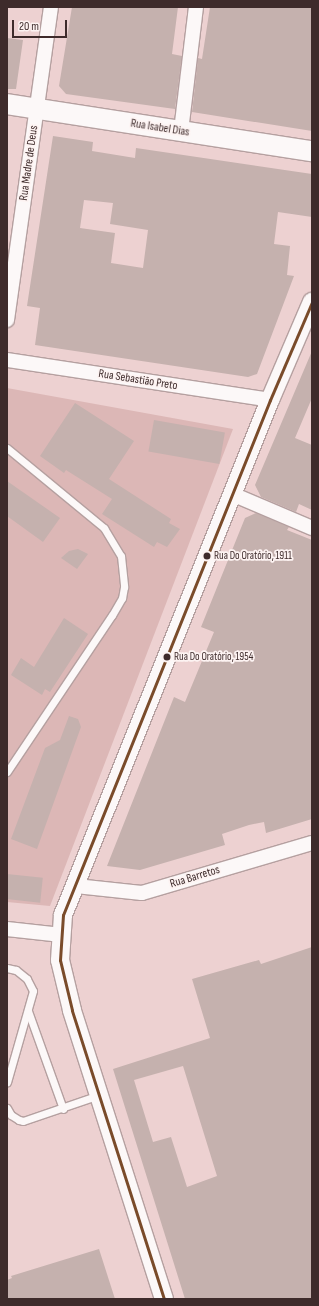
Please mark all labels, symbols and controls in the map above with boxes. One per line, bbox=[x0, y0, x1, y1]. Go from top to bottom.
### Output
scale bar bbox=[14, 12, 69, 38]
text: 20 m bbox=[19, 19, 39, 34]
street label: Rua Isabel Dias bbox=[130, 116, 190, 140]
street label: Rua Madre de Deus bbox=[17, 125, 41, 201]
street label: Rua Sebastião Preto bbox=[97, 367, 179, 393]
place label: Rua Do Oratório, 1911 bbox=[214, 549, 292, 563]
marker: Rua Do Oratório, 1911 bbox=[202, 551, 212, 561]
place label: Rua Do Oratório, 1954 bbox=[174, 650, 253, 664]
marker: Rua Do Oratório, 1954 bbox=[162, 652, 172, 662]
street label: Rua Barretos bbox=[168, 863, 222, 891]

